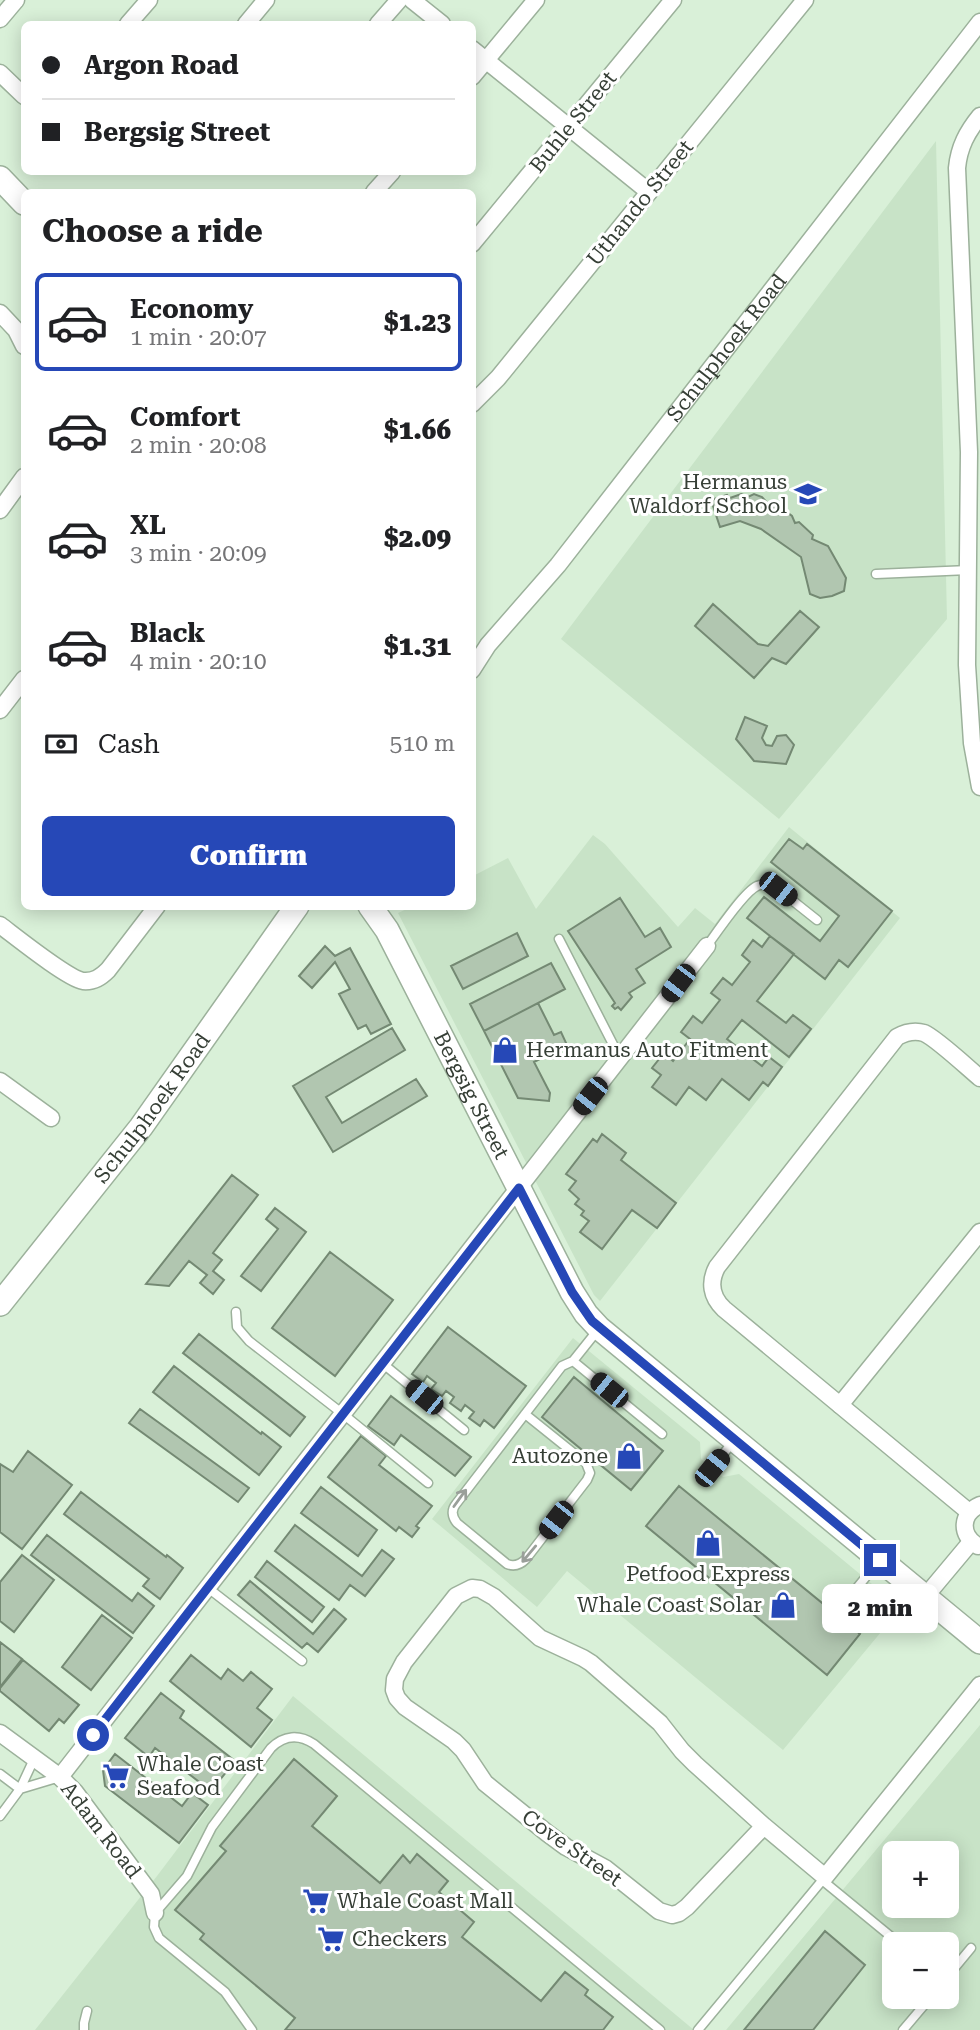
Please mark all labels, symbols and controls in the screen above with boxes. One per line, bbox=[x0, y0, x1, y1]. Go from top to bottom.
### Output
text: Argon Road bbox=[84, 50, 239, 80]
street label: Buhle Street bbox=[525, 66, 621, 178]
text: Bergsig Street bbox=[84, 117, 270, 147]
street label: Uthando Street bbox=[582, 135, 698, 271]
text: Choose a ride bbox=[42, 212, 263, 250]
street label: Schulphoek Road bbox=[662, 269, 792, 426]
icon: car bbox=[46, 291, 109, 354]
text: Economy bbox=[130, 294, 253, 324]
text: $1.23 bbox=[384, 307, 451, 337]
text: 1 min · 20:07 bbox=[130, 324, 267, 351]
icon: car bbox=[46, 399, 109, 462]
text: Comfort bbox=[130, 402, 240, 432]
text: $1.66 bbox=[384, 415, 451, 445]
text: 2 min · 20:08 bbox=[130, 432, 267, 459]
place label: Hermanus Waldorf School bbox=[629, 470, 787, 518]
school or university icon: Hermanus Waldorf School bbox=[793, 479, 823, 509]
icon: car bbox=[46, 507, 109, 570]
text: XL bbox=[130, 510, 166, 540]
text: $2.09 bbox=[384, 523, 451, 553]
text: 3 min · 20:09 bbox=[130, 540, 267, 567]
icon: car bbox=[46, 615, 109, 678]
text: Black bbox=[130, 618, 205, 648]
text: $1.31 bbox=[384, 631, 451, 661]
text: 4 min · 20:10 bbox=[130, 648, 267, 675]
icon: cash bbox=[42, 725, 80, 763]
text: Cash bbox=[98, 729, 160, 759]
text: 510 m bbox=[390, 730, 455, 757]
button: Confirm bbox=[42, 816, 455, 896]
car bbox=[755, 868, 802, 910]
car bbox=[657, 960, 700, 1006]
street label: Bergsig Street bbox=[429, 1027, 514, 1163]
street label: Schulphoek Road bbox=[89, 1028, 216, 1188]
shop icon: Hermanus Auto Fitment bbox=[490, 1035, 520, 1065]
place label: Hermanus Auto Fitment bbox=[526, 1038, 768, 1062]
car bbox=[569, 1073, 612, 1119]
car bbox=[587, 1369, 632, 1411]
car bbox=[402, 1376, 447, 1418]
shop icon: Autozone bbox=[614, 1441, 644, 1471]
place label: Autozone bbox=[512, 1444, 608, 1468]
car bbox=[691, 1445, 734, 1491]
one-way arrow bbox=[452, 1489, 467, 1508]
car bbox=[535, 1497, 578, 1543]
shop icon: Petfood Express bbox=[693, 1528, 723, 1558]
route end bbox=[864, 1544, 896, 1576]
one-way arrow bbox=[522, 1545, 538, 1563]
place label: Petfood Express bbox=[626, 1562, 790, 1586]
callout: 2 min bbox=[822, 1584, 938, 1634]
shop icon: Whale Coast Solar bbox=[768, 1590, 798, 1620]
place label: Whale Coast Solar bbox=[577, 1593, 762, 1617]
text: 2 min bbox=[848, 1595, 912, 1622]
route start bbox=[77, 1719, 109, 1751]
place label: Whale Coast Seafood bbox=[137, 1752, 264, 1800]
supermarket icon: Whale Coast Seafood bbox=[101, 1761, 131, 1791]
street label: Adam Road bbox=[56, 1777, 146, 1883]
street label: Cove Street bbox=[517, 1805, 627, 1891]
map controls bbox=[882, 1841, 959, 2009]
button: + bbox=[882, 1841, 959, 1918]
supermarket icon: Whale Coast Mall bbox=[301, 1886, 331, 1916]
place label: Whale Coast Mall bbox=[337, 1889, 514, 1913]
supermarket icon: Checkers bbox=[316, 1924, 346, 1954]
place label: Checkers bbox=[352, 1927, 447, 1951]
button: − bbox=[882, 1932, 959, 2009]

